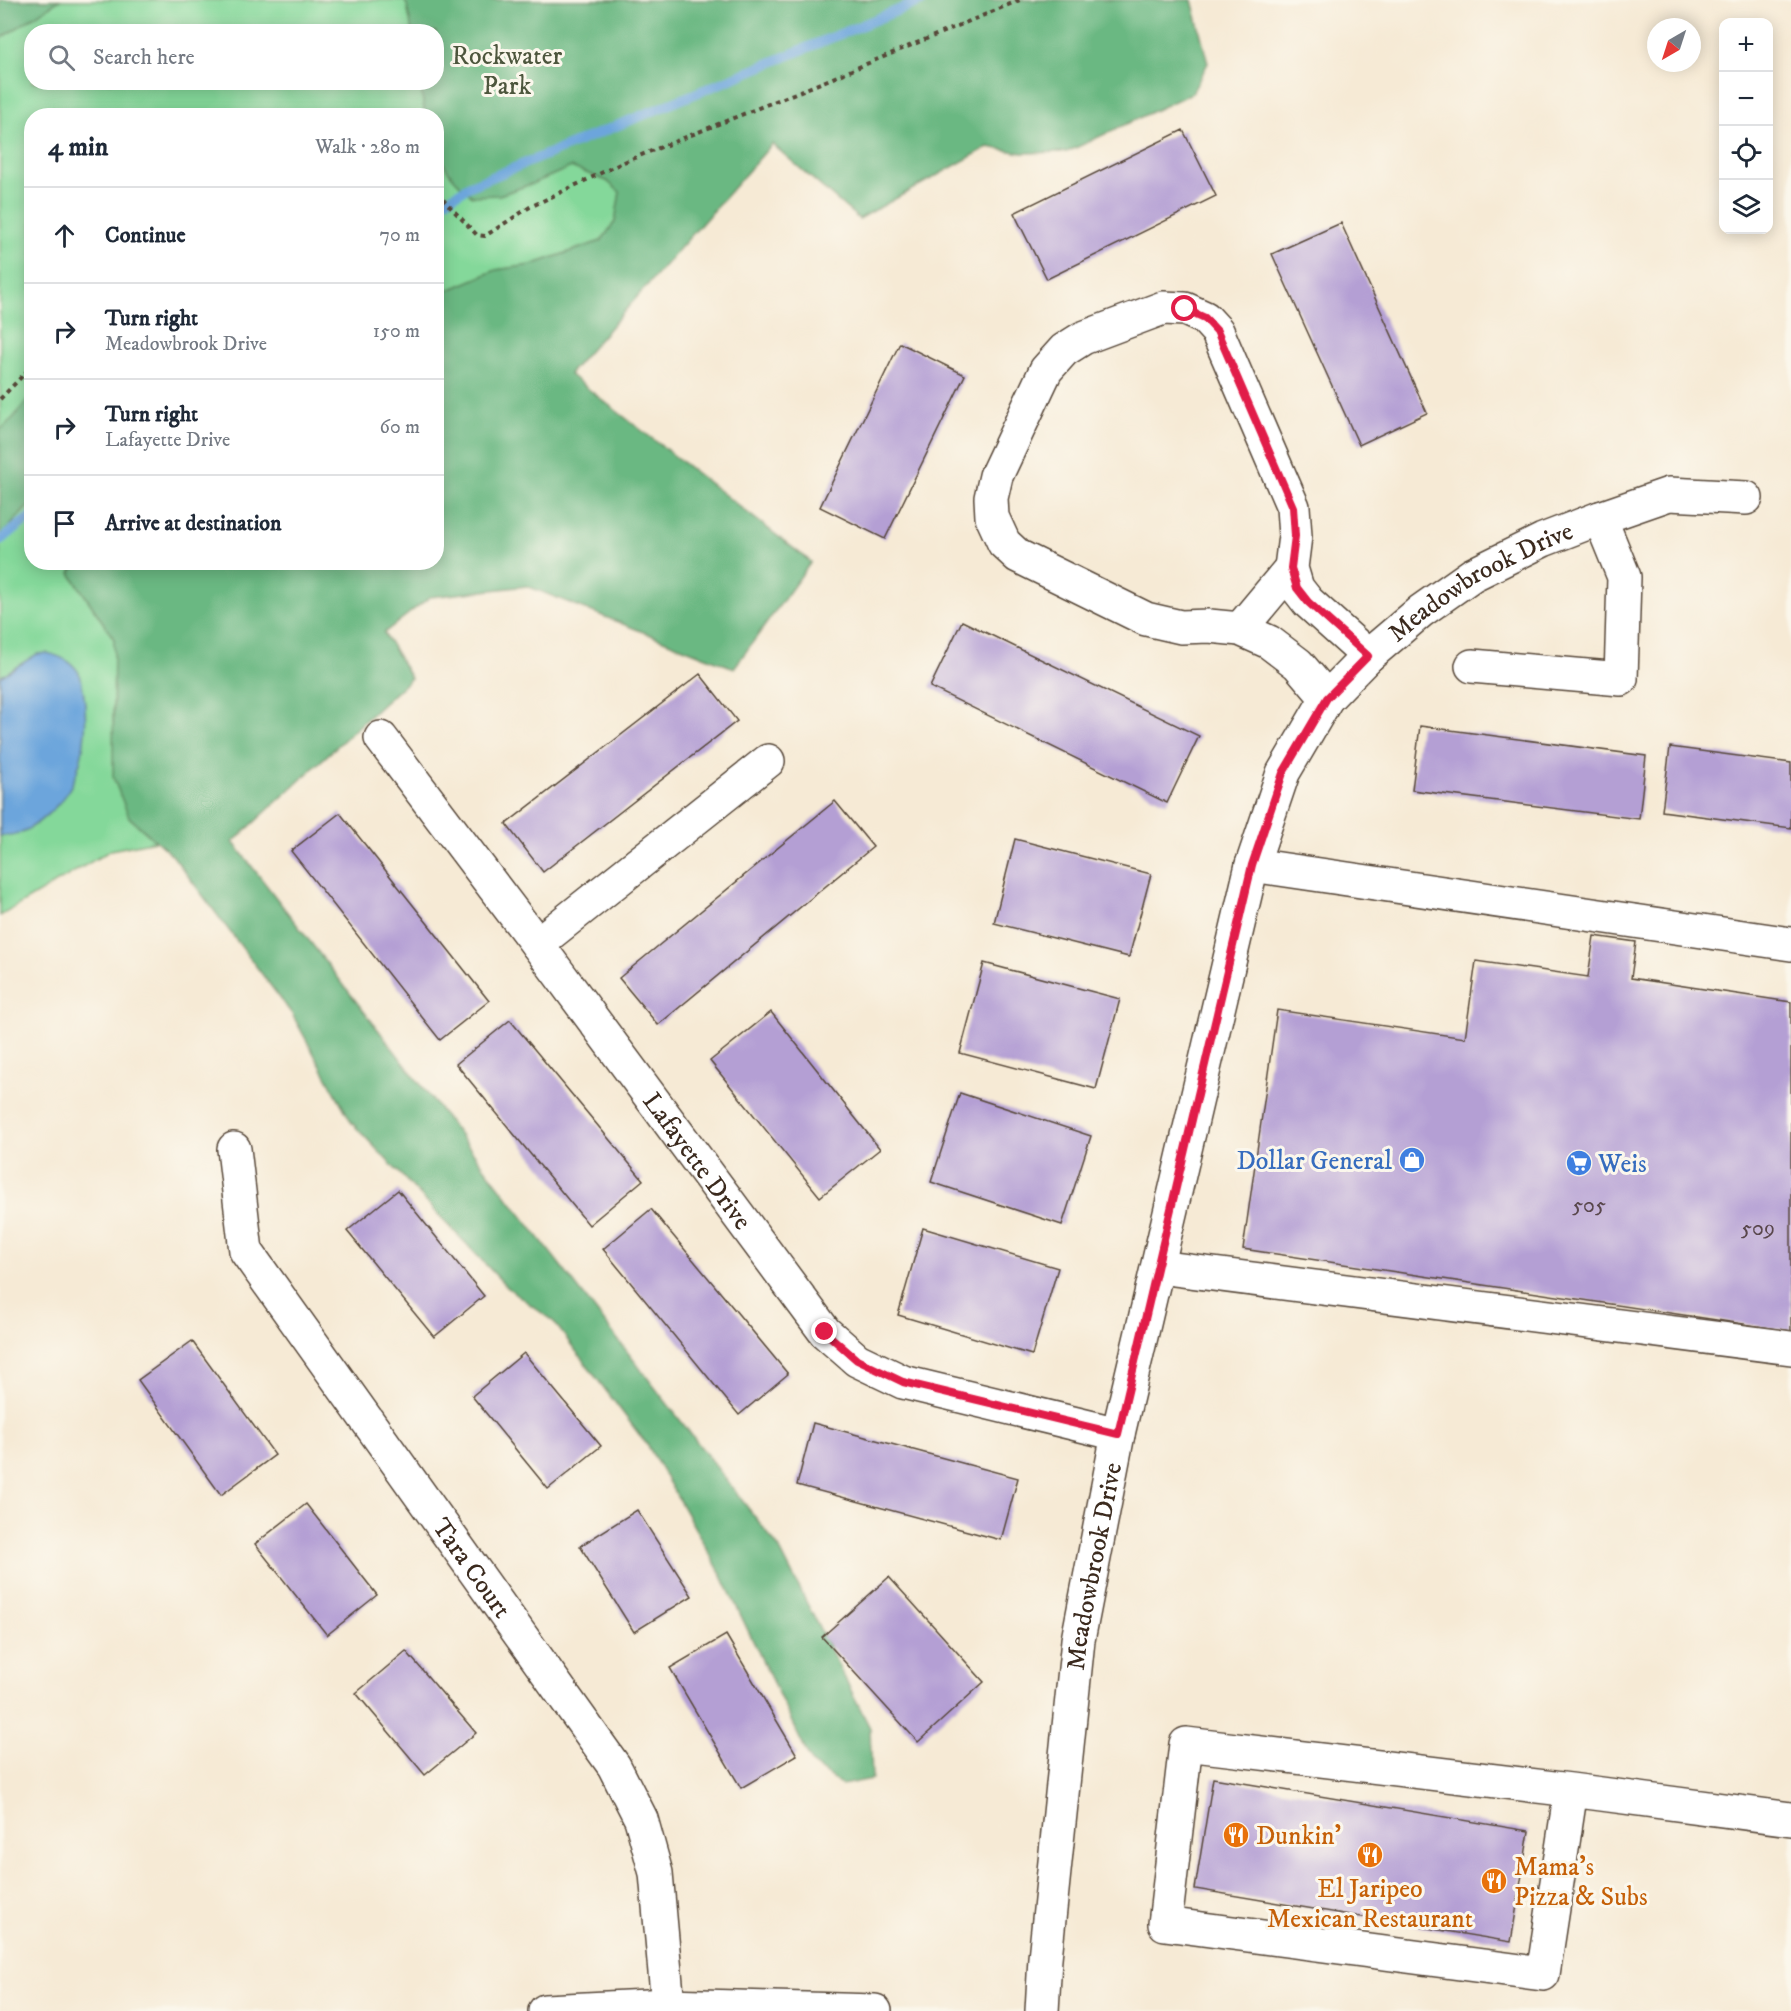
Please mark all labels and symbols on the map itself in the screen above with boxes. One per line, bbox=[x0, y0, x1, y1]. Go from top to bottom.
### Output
north arrow bbox=[1647, 18, 1701, 72]
park label: Rockwater Park bbox=[452, 40, 562, 103]
route start bbox=[1171, 295, 1197, 321]
street label: Meadowbrook Drive bbox=[1382, 515, 1578, 650]
street label: Lafayette Drive bbox=[635, 1086, 758, 1237]
place label: Dollar General bbox=[1236, 1145, 1392, 1178]
shop icon: Dollar General bbox=[1397, 1145, 1427, 1175]
supermarket icon: Weis bbox=[1564, 1148, 1594, 1178]
place label: Weis bbox=[1597, 1148, 1647, 1181]
house number: 505 bbox=[1572, 1192, 1606, 1219]
house number: 509 bbox=[1741, 1215, 1775, 1242]
route end bbox=[811, 1318, 837, 1344]
street label: Meadowbrook Drive bbox=[1060, 1460, 1130, 1672]
street label: Tara Court bbox=[424, 1512, 518, 1625]
restaurant icon: Dunkin' bbox=[1221, 1820, 1251, 1850]
place label: Dunkin' bbox=[1256, 1820, 1341, 1853]
restaurant icon: El Jaripeo Mexican Restaurant bbox=[1355, 1840, 1385, 1870]
place label: Mama's Pizza & Subs bbox=[1514, 1851, 1648, 1914]
restaurant icon: Mama's Pizza & Subs bbox=[1479, 1866, 1509, 1896]
place label: El Jaripeo Mexican Restaurant bbox=[1267, 1873, 1473, 1936]

